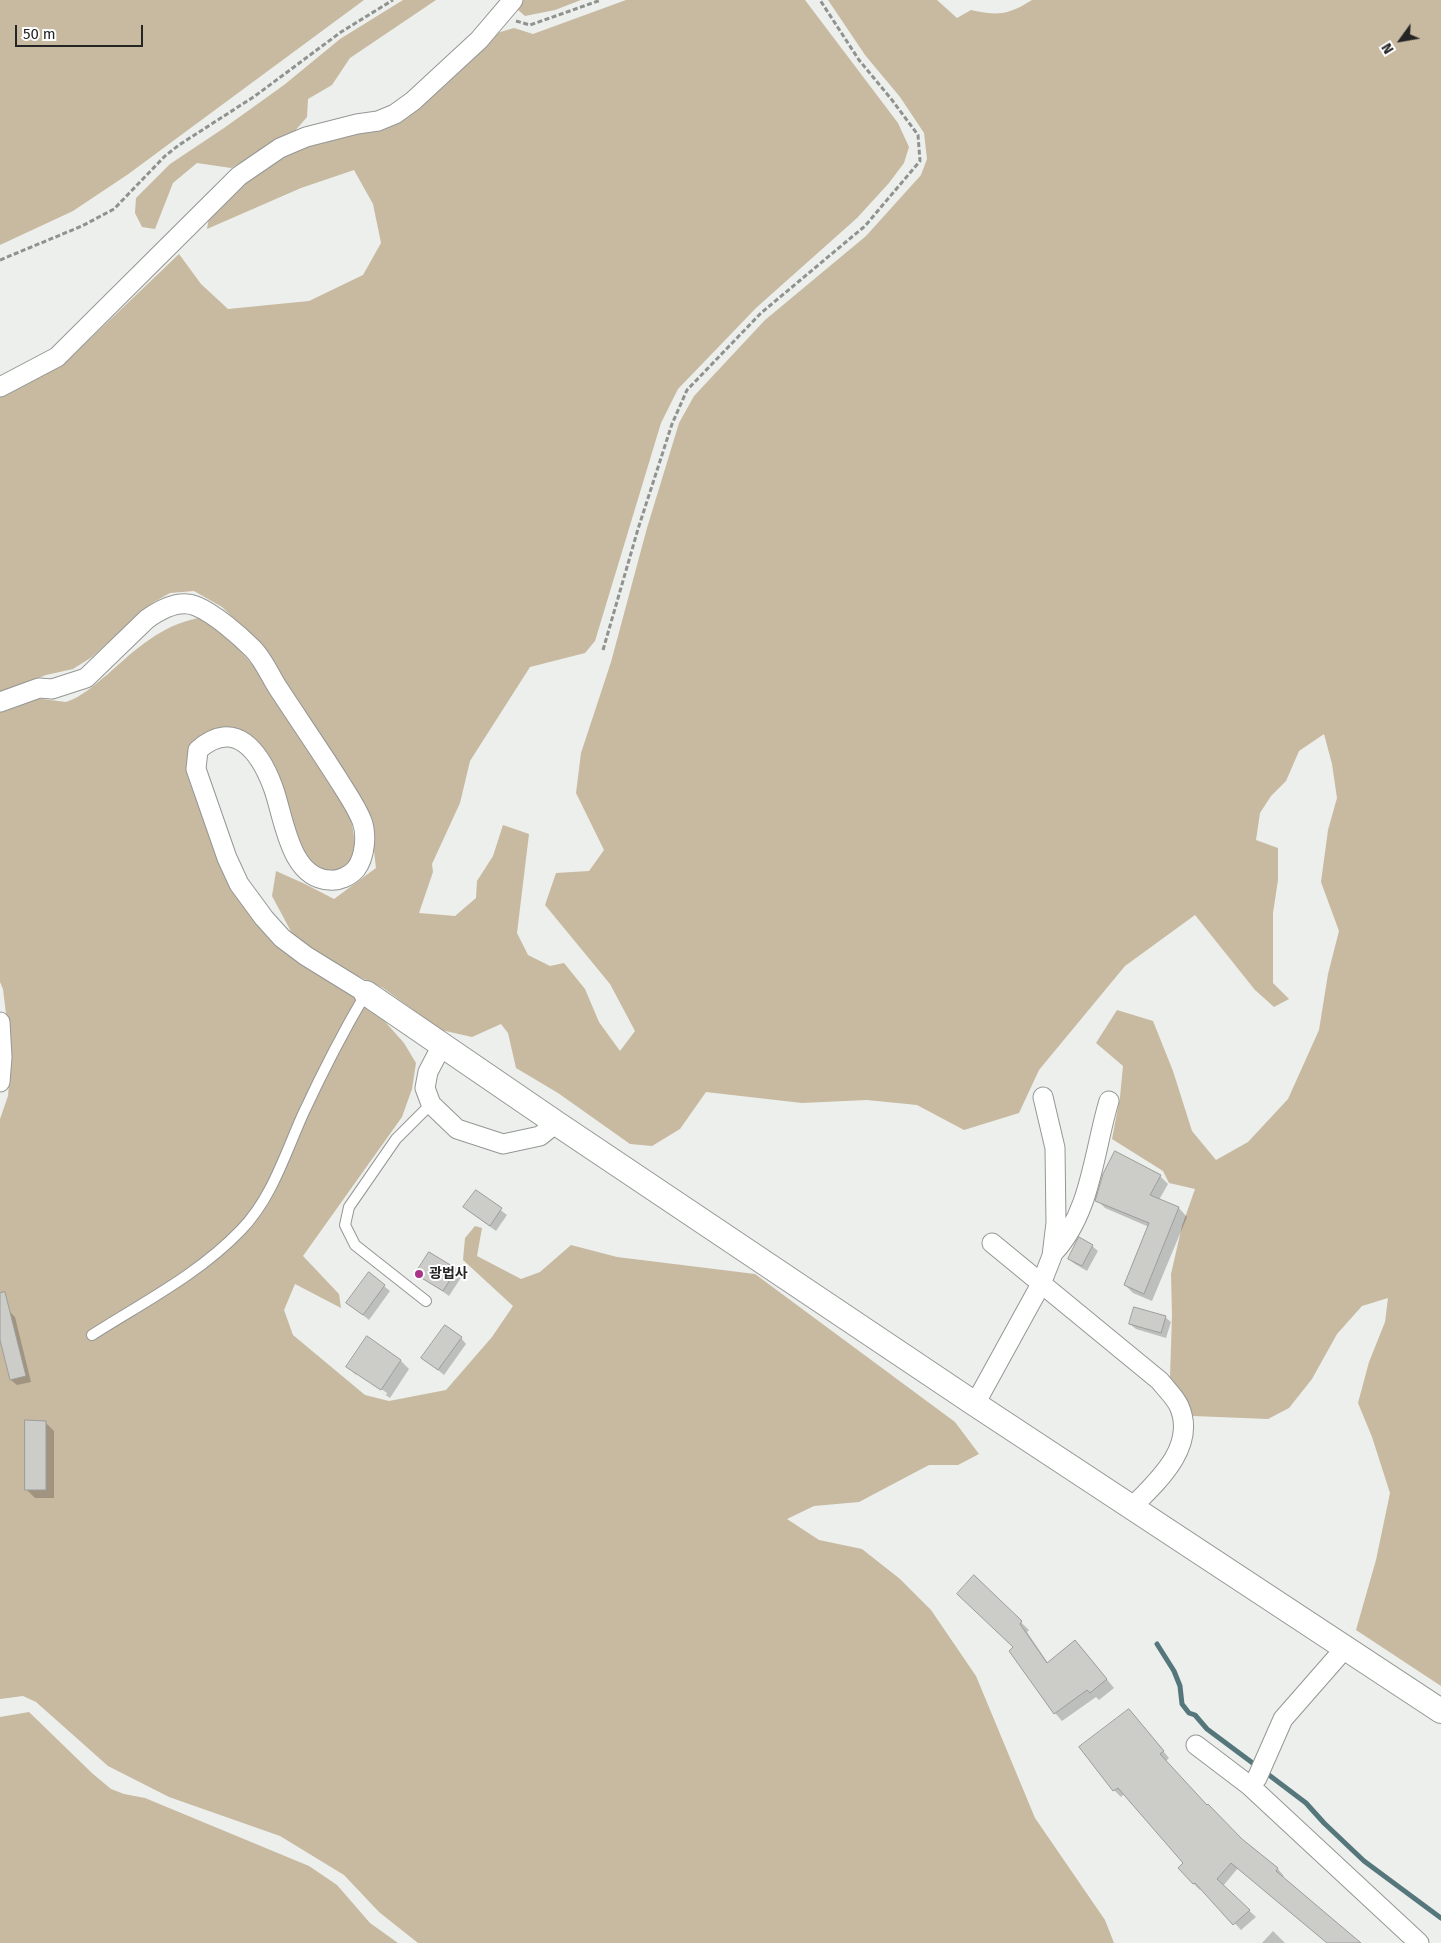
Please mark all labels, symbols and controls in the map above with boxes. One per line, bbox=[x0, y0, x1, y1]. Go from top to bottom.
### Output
scale bar bbox=[18, 15, 145, 47]
north arrow bbox=[1376, 15, 1426, 65]
text: 50 m bbox=[23, 25, 56, 43]
text: N bbox=[1378, 40, 1398, 57]
place label: 광법사 bbox=[429, 1266, 468, 1282]
marker: 광법사 bbox=[413, 1268, 425, 1280]

